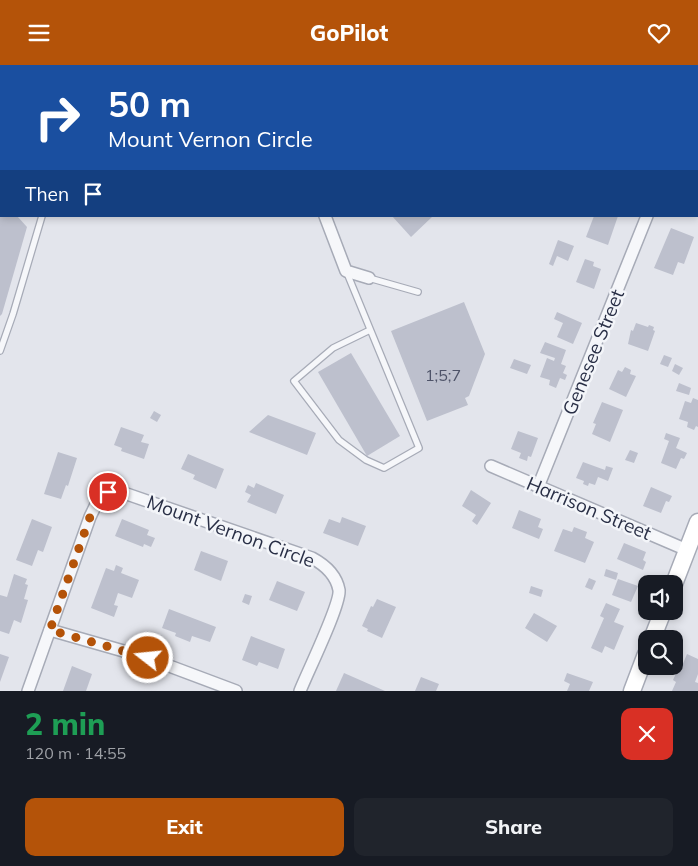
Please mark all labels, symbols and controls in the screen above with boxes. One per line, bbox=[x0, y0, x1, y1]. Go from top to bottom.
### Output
icon: menu bbox=[25, 19, 53, 47]
text: GoPilot bbox=[310, 19, 388, 47]
icon: heart bbox=[645, 19, 673, 47]
text: 50 m bbox=[108, 82, 191, 126]
icon: right bbox=[25, 85, 90, 150]
text: Mount Vernon Circle bbox=[108, 125, 313, 153]
icon: arrive bbox=[79, 180, 107, 208]
text: Then bbox=[25, 182, 69, 206]
street label: Genesee Street bbox=[557, 285, 629, 418]
house number: 1;5;7 bbox=[425, 365, 461, 385]
pin bbox=[87, 471, 129, 513]
street label: Harrison Street bbox=[523, 471, 655, 545]
icon: arrive bbox=[94, 478, 122, 506]
street label: Mount Vernon Circle bbox=[144, 489, 318, 573]
map controls bbox=[638, 575, 683, 675]
button: sound bbox=[638, 575, 683, 620]
button: search bbox=[638, 630, 683, 675]
position arrow bbox=[121, 631, 173, 683]
text: 2 min bbox=[25, 705, 105, 743]
button: close bbox=[621, 708, 673, 760]
text: 120 m · 14:55 bbox=[25, 743, 126, 763]
button: Exit bbox=[25, 798, 344, 856]
button: Share bbox=[354, 798, 673, 856]

